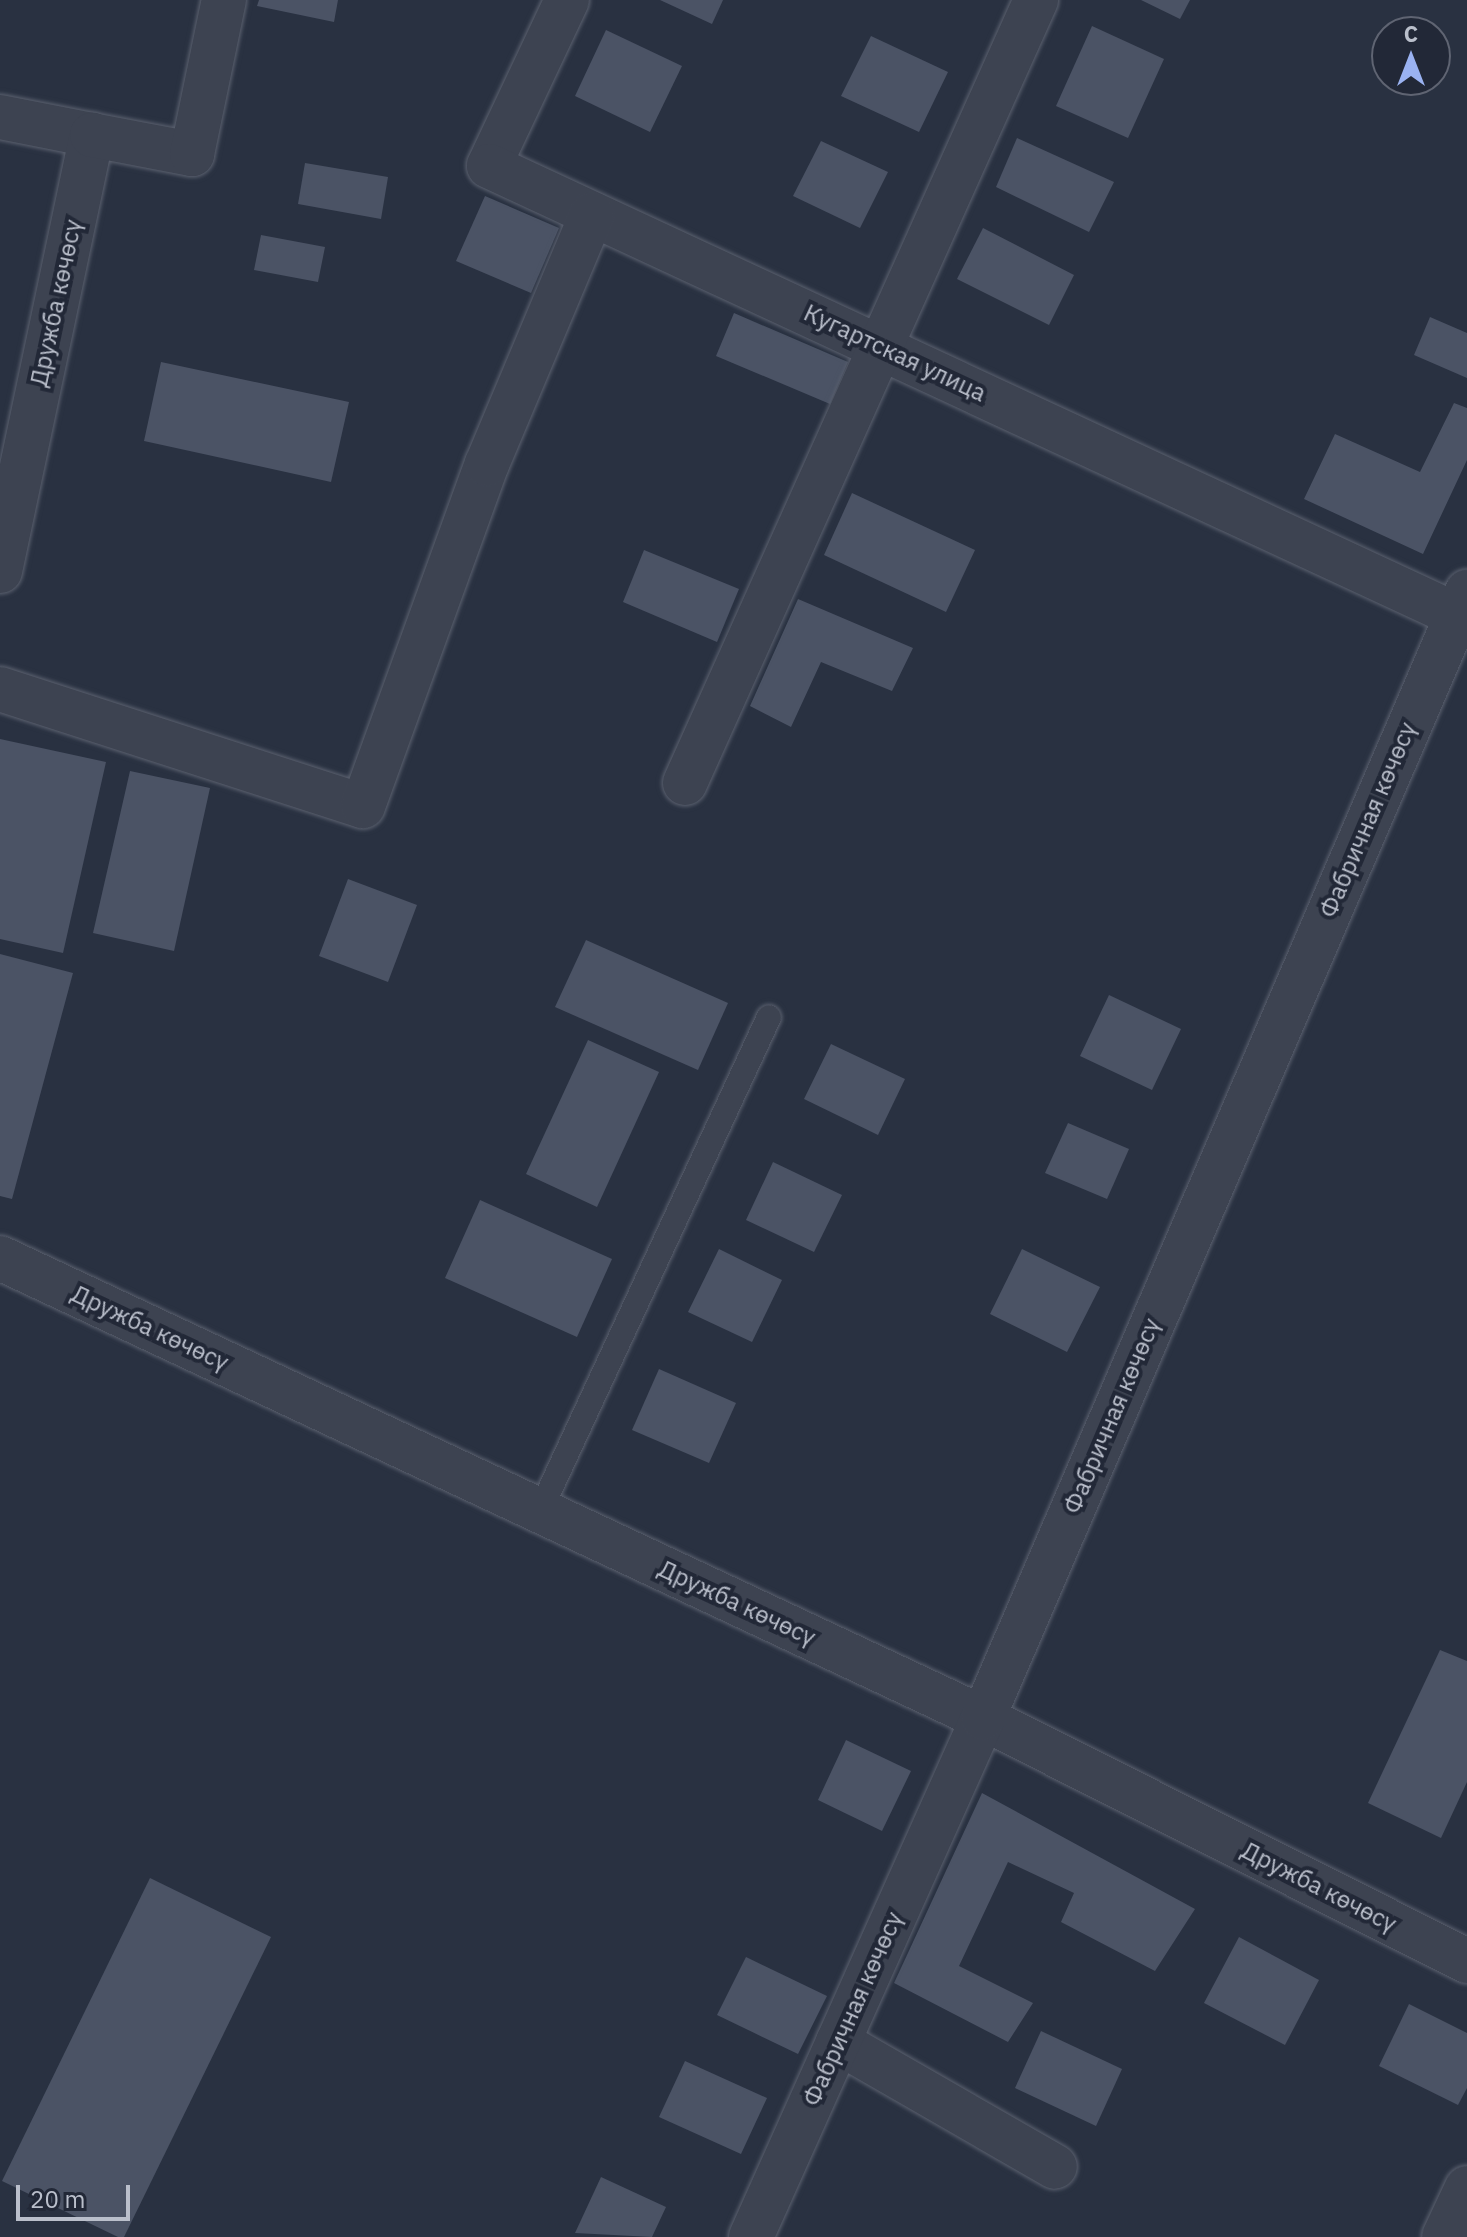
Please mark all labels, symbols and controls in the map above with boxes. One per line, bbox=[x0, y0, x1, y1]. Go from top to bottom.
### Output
north arrow bbox=[1371, 16, 1451, 96]
text: С bbox=[1404, 19, 1418, 48]
street label: Дружба көчөсү bbox=[24, 217, 88, 389]
street label: Кугартская улица bbox=[799, 298, 991, 408]
street label: Фабричная көчөсү bbox=[1314, 718, 1422, 922]
street label: Дружба көчөсү bbox=[67, 1279, 233, 1377]
street label: Фабричная көчөсү bbox=[1058, 1314, 1166, 1518]
street label: Дружба көчөсү bbox=[654, 1554, 820, 1652]
street label: Дружба көчөсү bbox=[1237, 1836, 1401, 1938]
street label: Фабричная көчөсү bbox=[797, 1907, 909, 2111]
scale bar bbox=[20, 2169, 134, 2219]
text: 20 m bbox=[30, 2183, 85, 2215]

